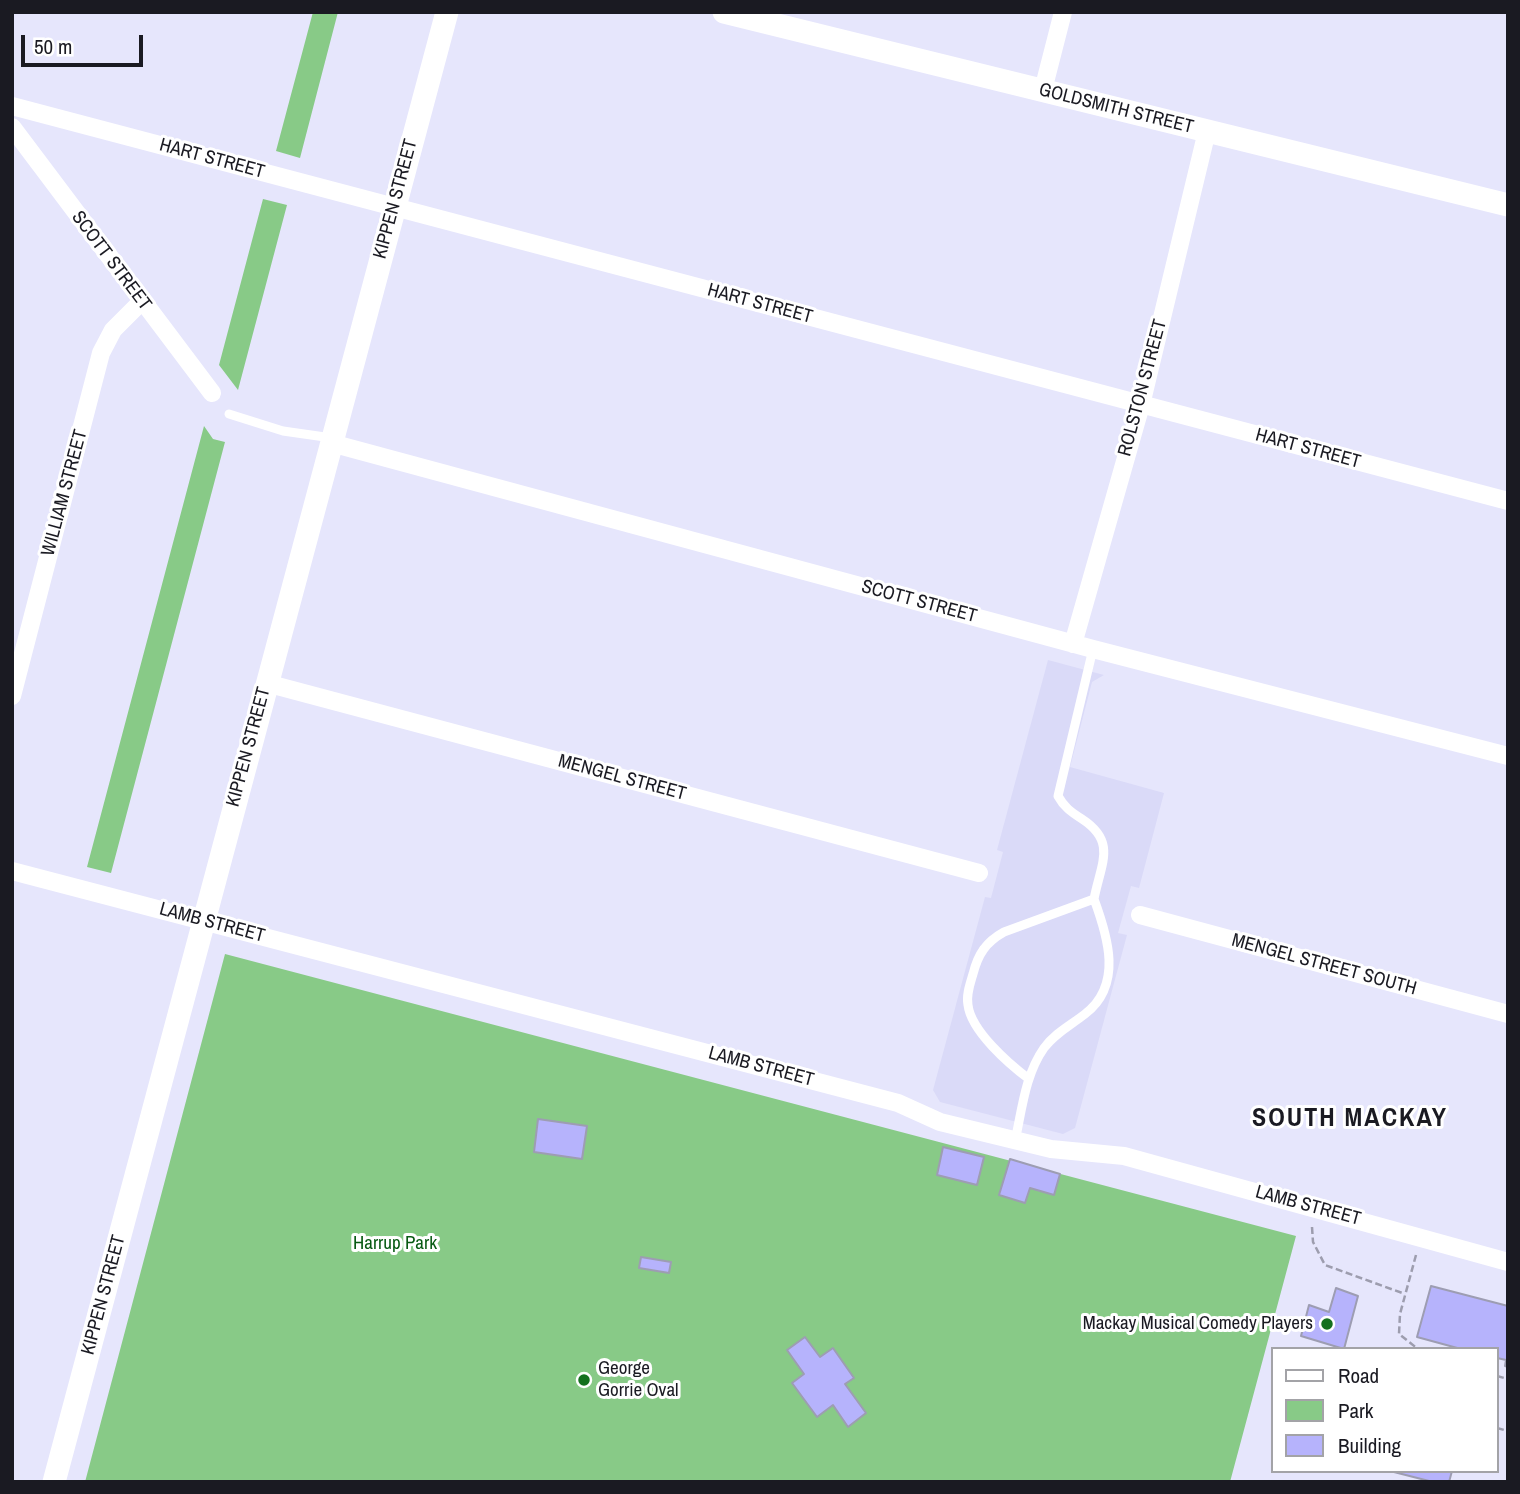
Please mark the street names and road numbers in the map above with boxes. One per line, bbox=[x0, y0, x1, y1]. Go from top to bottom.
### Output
street label: GOLDSMITH STREET bbox=[1036, 79, 1196, 139]
street label: HART STREET bbox=[157, 134, 267, 184]
street label: KIPPEN STREET bbox=[369, 137, 423, 261]
street label: SCOTT STREET bbox=[66, 207, 156, 315]
street label: HART STREET bbox=[705, 279, 815, 329]
street label: ROLSTON STREET bbox=[1114, 317, 1172, 459]
street label: HART STREET bbox=[1253, 424, 1363, 474]
street label: WILLIAM STREET bbox=[37, 427, 93, 559]
street label: SCOTT STREET bbox=[859, 576, 979, 628]
street label: KIPPEN STREET bbox=[222, 685, 276, 809]
street label: MENGEL STREET bbox=[555, 750, 689, 806]
street label: LAMB STREET bbox=[157, 898, 267, 948]
street label: MENGEL STREET SOUTH bbox=[1229, 929, 1419, 1001]
street label: LAMB STREET bbox=[706, 1042, 816, 1092]
street label: LAMB STREET bbox=[1253, 1181, 1363, 1231]
street label: KIPPEN STREET bbox=[77, 1233, 131, 1357]

